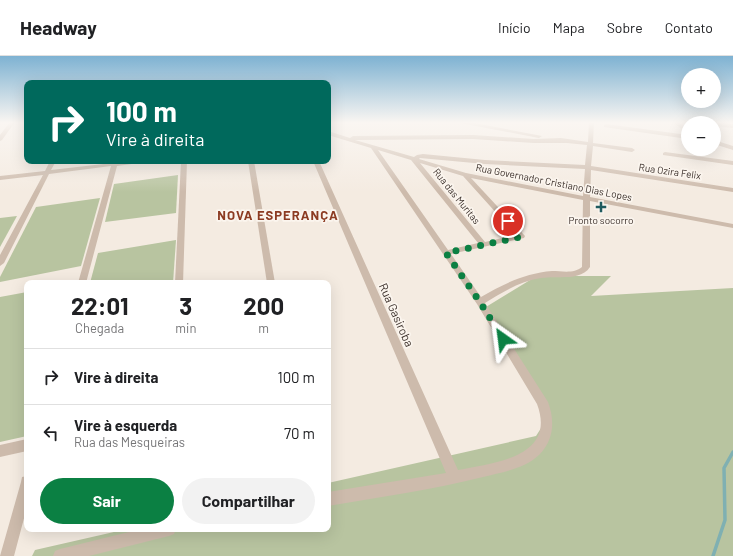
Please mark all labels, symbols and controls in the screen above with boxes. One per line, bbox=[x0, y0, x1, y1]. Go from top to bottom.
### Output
text: Headway bbox=[20, 16, 97, 39]
text: Início bbox=[498, 19, 531, 36]
text: Mapa bbox=[553, 19, 585, 36]
text: Sobre bbox=[607, 19, 643, 36]
text: Contato bbox=[665, 19, 713, 36]
map controls bbox=[681, 68, 721, 156]
button: + bbox=[681, 68, 721, 108]
text: 100 m bbox=[106, 94, 177, 128]
icon: right bbox=[40, 96, 92, 148]
button: − bbox=[681, 116, 721, 156]
text: Vire à direita bbox=[106, 128, 204, 150]
street label: Rua Governador Cristiano Dias Lopes bbox=[475, 161, 633, 203]
street label: Rua Ozira Felix bbox=[638, 161, 702, 181]
street label: Rua das Muritas bbox=[431, 166, 483, 226]
marker: Pronto socorro bbox=[595, 201, 607, 213]
pin bbox=[491, 204, 525, 238]
district label: NOVA ESPERANÇA bbox=[217, 207, 339, 223]
icon: arrive bbox=[497, 210, 519, 232]
place label: Pronto socorro bbox=[569, 214, 633, 226]
street label: Rua Gasiroba bbox=[377, 281, 417, 349]
text: 22:01 bbox=[71, 291, 128, 320]
text: 3 bbox=[179, 291, 192, 320]
text: 200 bbox=[243, 291, 284, 320]
position arrow bbox=[482, 318, 524, 360]
text: Chegada bbox=[75, 320, 124, 336]
text: min bbox=[175, 320, 196, 336]
text: m bbox=[258, 320, 269, 336]
icon: right bbox=[40, 366, 62, 388]
text: Vire à direita bbox=[74, 368, 158, 386]
text: 100 m bbox=[277, 368, 315, 386]
text: Vire à esquerda bbox=[74, 416, 177, 434]
icon: left bbox=[40, 422, 62, 444]
text: 70 m bbox=[284, 424, 315, 442]
text: Rua das Mesqueiras bbox=[74, 434, 185, 450]
button: Sair bbox=[40, 478, 174, 524]
button: Compartilhar bbox=[182, 478, 315, 524]

